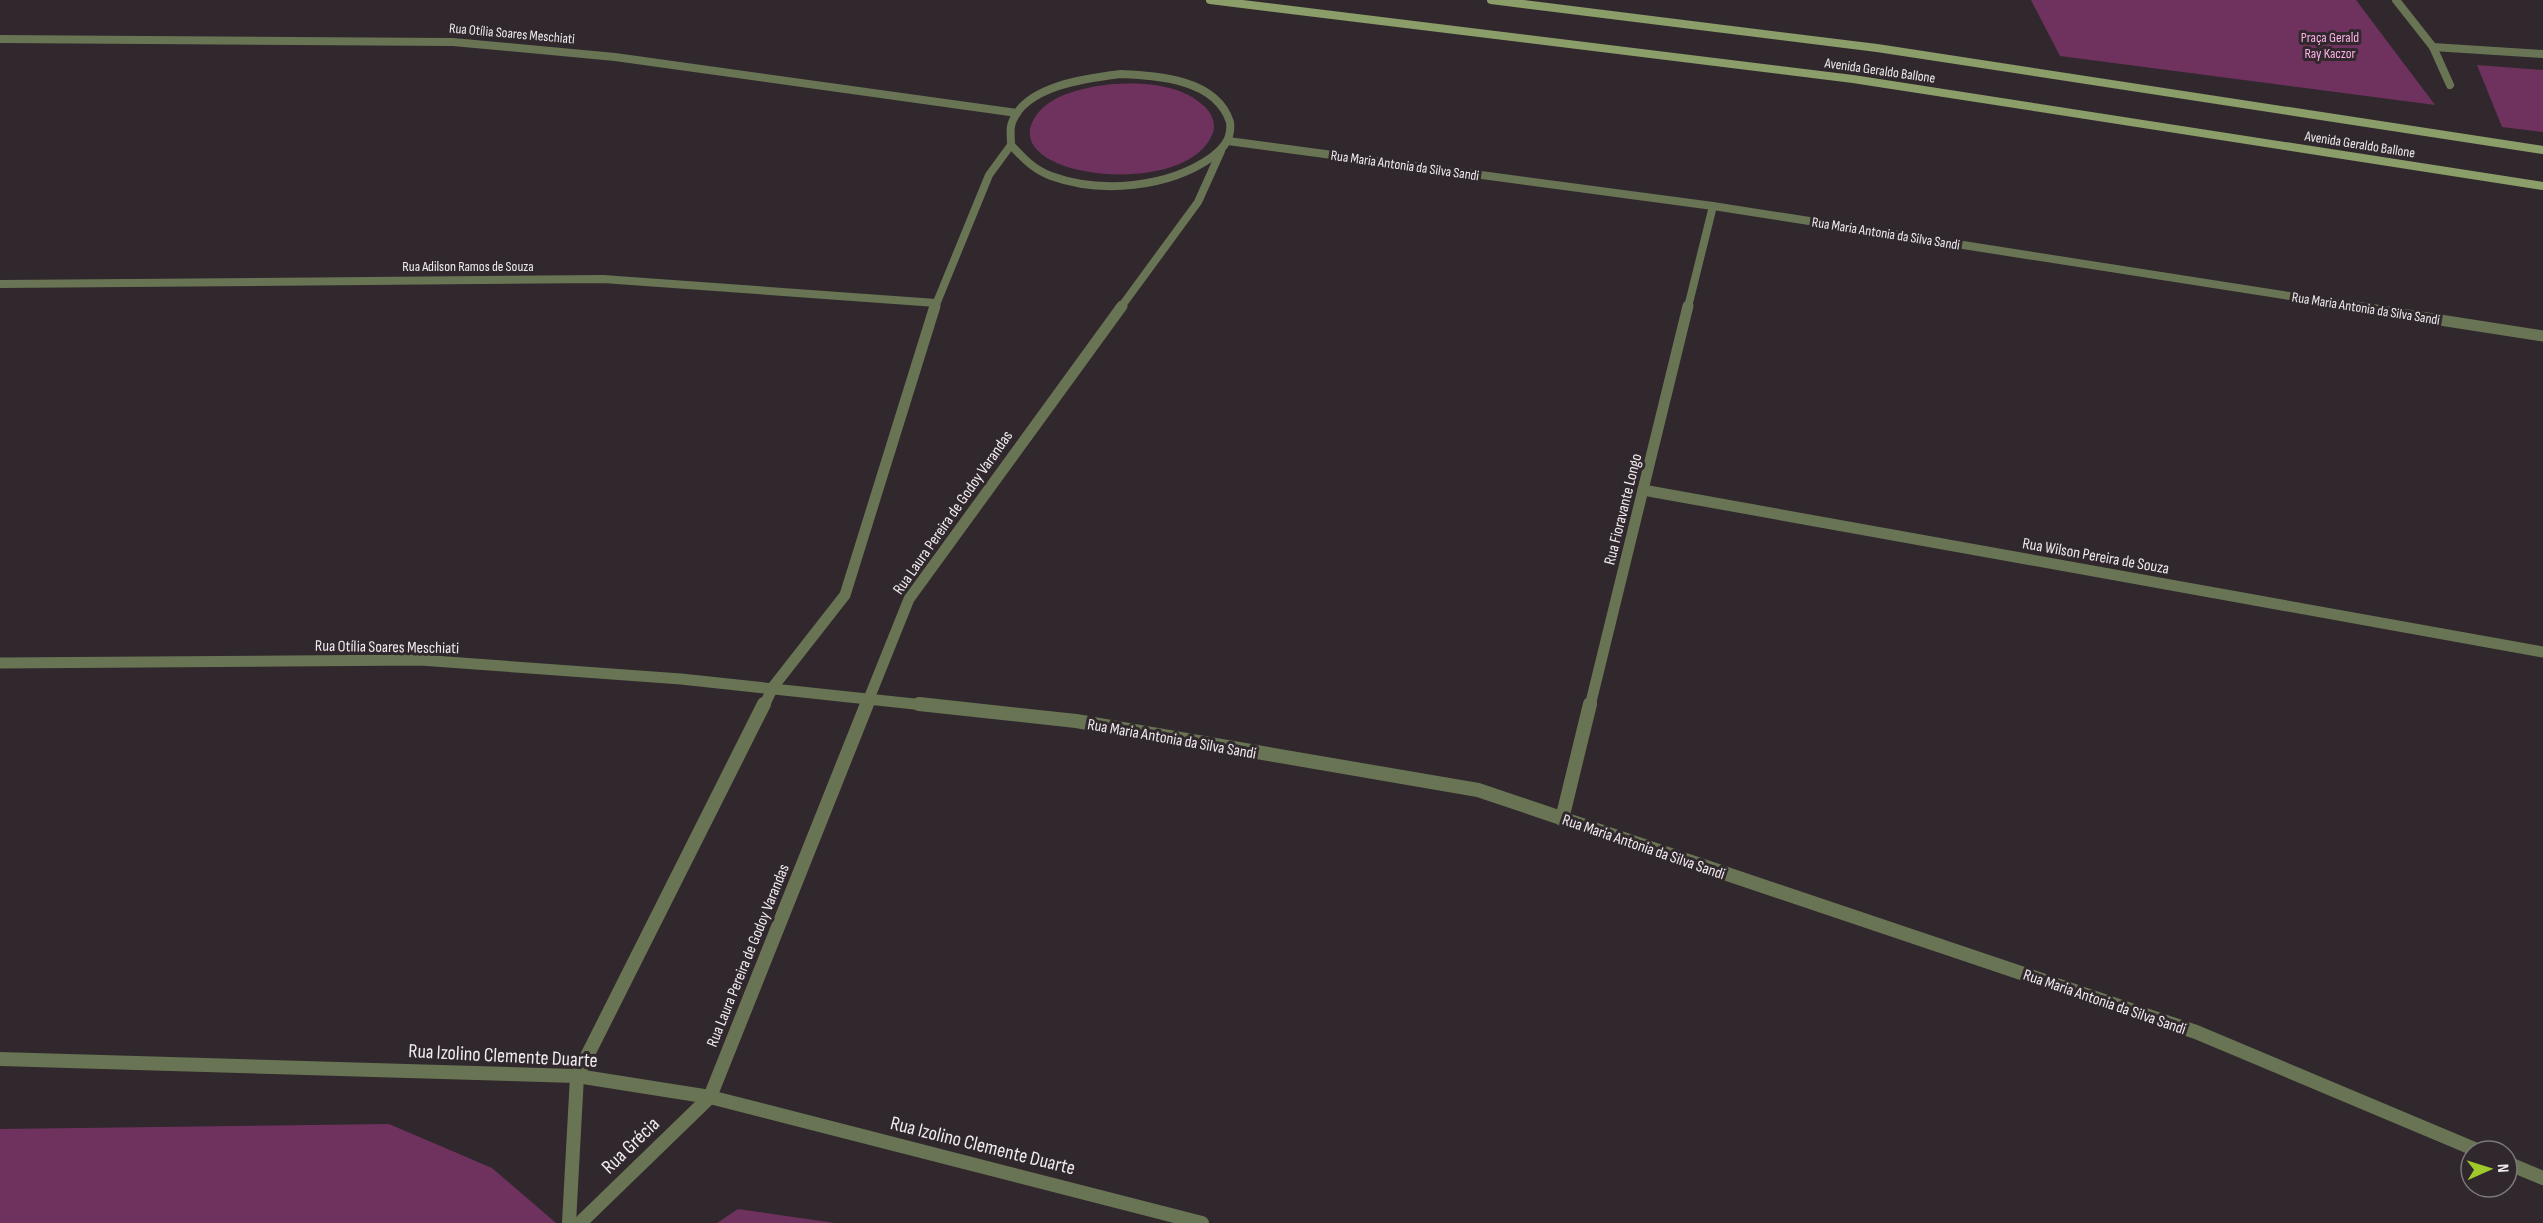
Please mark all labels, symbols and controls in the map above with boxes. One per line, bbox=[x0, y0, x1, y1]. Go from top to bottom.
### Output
street label: Rua Otília Soares Meschiati bbox=[448, 20, 576, 47]
park label: Praça Gerald Ray Kaczor bbox=[2301, 29, 2359, 62]
street label: Avenida Geraldo Ballone bbox=[1823, 54, 1936, 87]
street label: Avenida Geraldo Ballone bbox=[2303, 127, 2416, 162]
street label: Rua Maria Antonia da Silva Sandi bbox=[1330, 147, 1480, 184]
street label: Rua Maria Antonia da Silva Sandi bbox=[1811, 213, 1961, 254]
street label: Rua Adilson Ramos de Souza bbox=[402, 258, 534, 275]
street label: Rua Maria Antonia da Silva Sandi bbox=[2291, 288, 2441, 329]
street label: Rua Laura Pereira de Godoy Varandas bbox=[889, 427, 1017, 598]
street label: Rua Fioravante Longo bbox=[1600, 452, 1646, 567]
street label: Rua Wilson Pereira de Souza bbox=[2021, 534, 2171, 579]
street label: Rua Otília Soares Meschiati bbox=[315, 637, 459, 658]
street label: Rua Maria Antonia da Silva Sandi bbox=[1086, 715, 1258, 764]
street label: Rua Maria Antonia da Silva Sandi bbox=[1560, 811, 1728, 884]
street label: Rua Laura Pereira de Godoy Varandas bbox=[703, 861, 794, 1050]
street label: Rua Maria Antonia da Silva Sandi bbox=[2021, 966, 2189, 1039]
street label: Rua Izolino Clemente Duarte bbox=[408, 1039, 598, 1073]
street label: Rua Izolino Clemente Duarte bbox=[888, 1111, 1078, 1181]
street label: Rua Grécia bbox=[597, 1112, 665, 1179]
north arrow bbox=[2459, 1139, 2519, 1199]
text: N bbox=[2493, 1164, 2512, 1173]

